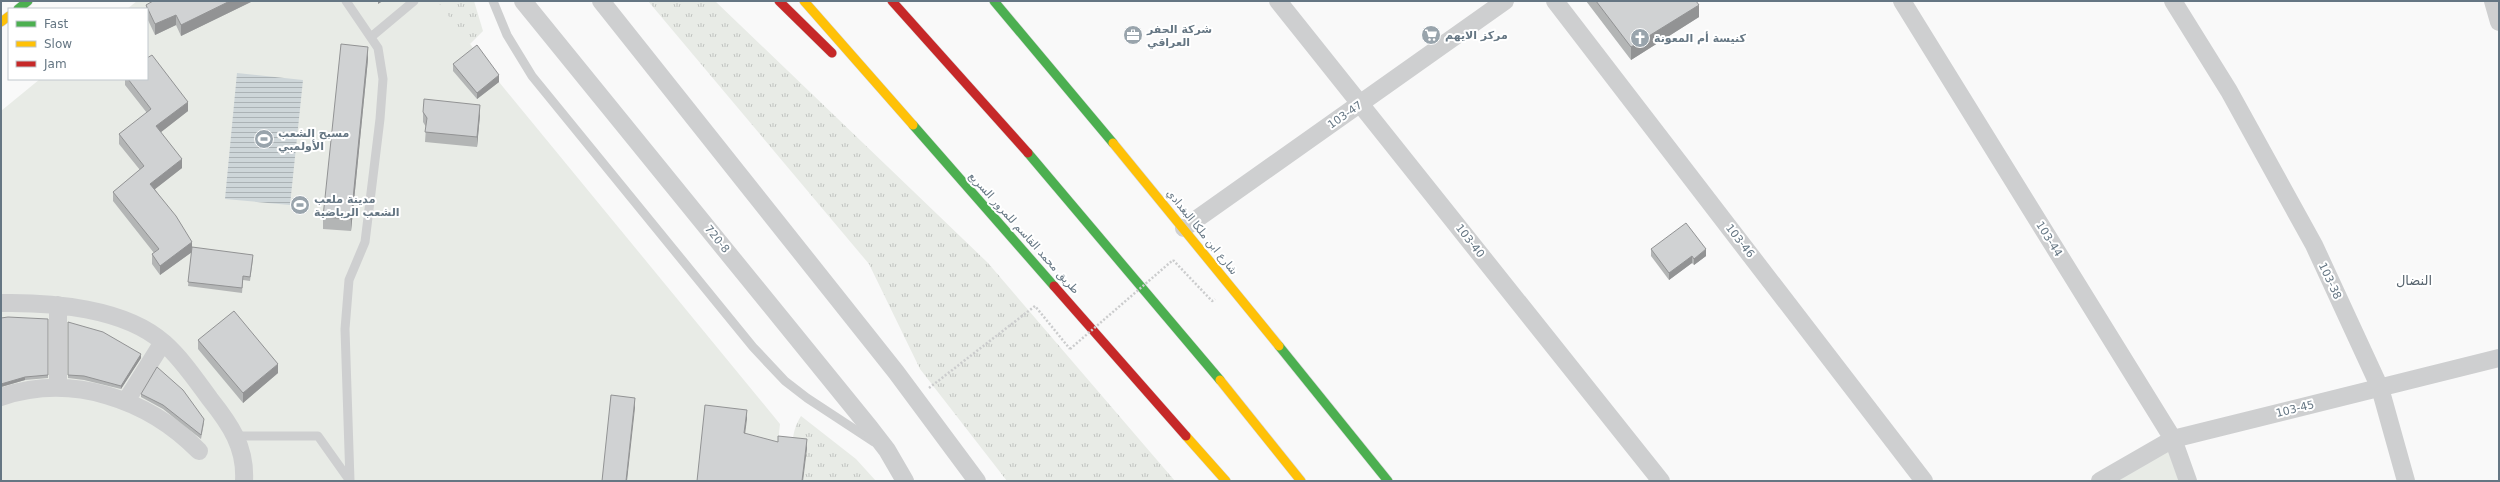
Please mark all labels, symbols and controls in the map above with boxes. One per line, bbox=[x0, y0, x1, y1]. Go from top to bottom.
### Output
legend bbox=[8, 8, 148, 80]
text: Fast bbox=[44, 17, 68, 31]
place label: شركة الحفر العراقي bbox=[1146, 23, 1212, 49]
office icon: شركة الحفر العراقي bbox=[1122, 24, 1144, 46]
supermarket icon: مركز الايهم bbox=[1420, 24, 1442, 46]
church icon: كنيسة أم المعونة bbox=[1629, 27, 1651, 49]
place label: مركز الايهم bbox=[1445, 29, 1508, 42]
place label: كنيسة أم المعونة bbox=[1654, 31, 1747, 45]
text: Slow bbox=[44, 37, 72, 51]
text: Jam bbox=[43, 57, 67, 71]
street label: 103-47 bbox=[1325, 98, 1365, 132]
place label: مسبح الشعب الأولمبي bbox=[278, 127, 349, 153]
sports icon: مسبح الشعب الأولمبي bbox=[253, 128, 275, 150]
street label: طريق محمد القاسم للمرور السريع bbox=[965, 169, 1082, 297]
street label: شارع ابن ملكا البغدادي bbox=[1164, 187, 1240, 277]
place label: مدينة ملعب الشعب الرياضية bbox=[314, 193, 400, 219]
sports icon: مدينة ملعب الشعب الرياضية bbox=[289, 194, 311, 216]
street label: 103-44 bbox=[2033, 219, 2065, 259]
street label: 720-8 bbox=[702, 222, 732, 256]
street label: 103-40 bbox=[1453, 222, 1487, 260]
street label: 103-46 bbox=[1723, 222, 1757, 260]
street label: 103-38 bbox=[2316, 261, 2344, 301]
district label: النضال bbox=[2396, 273, 2432, 288]
street label: 103-45 bbox=[2275, 398, 2315, 420]

